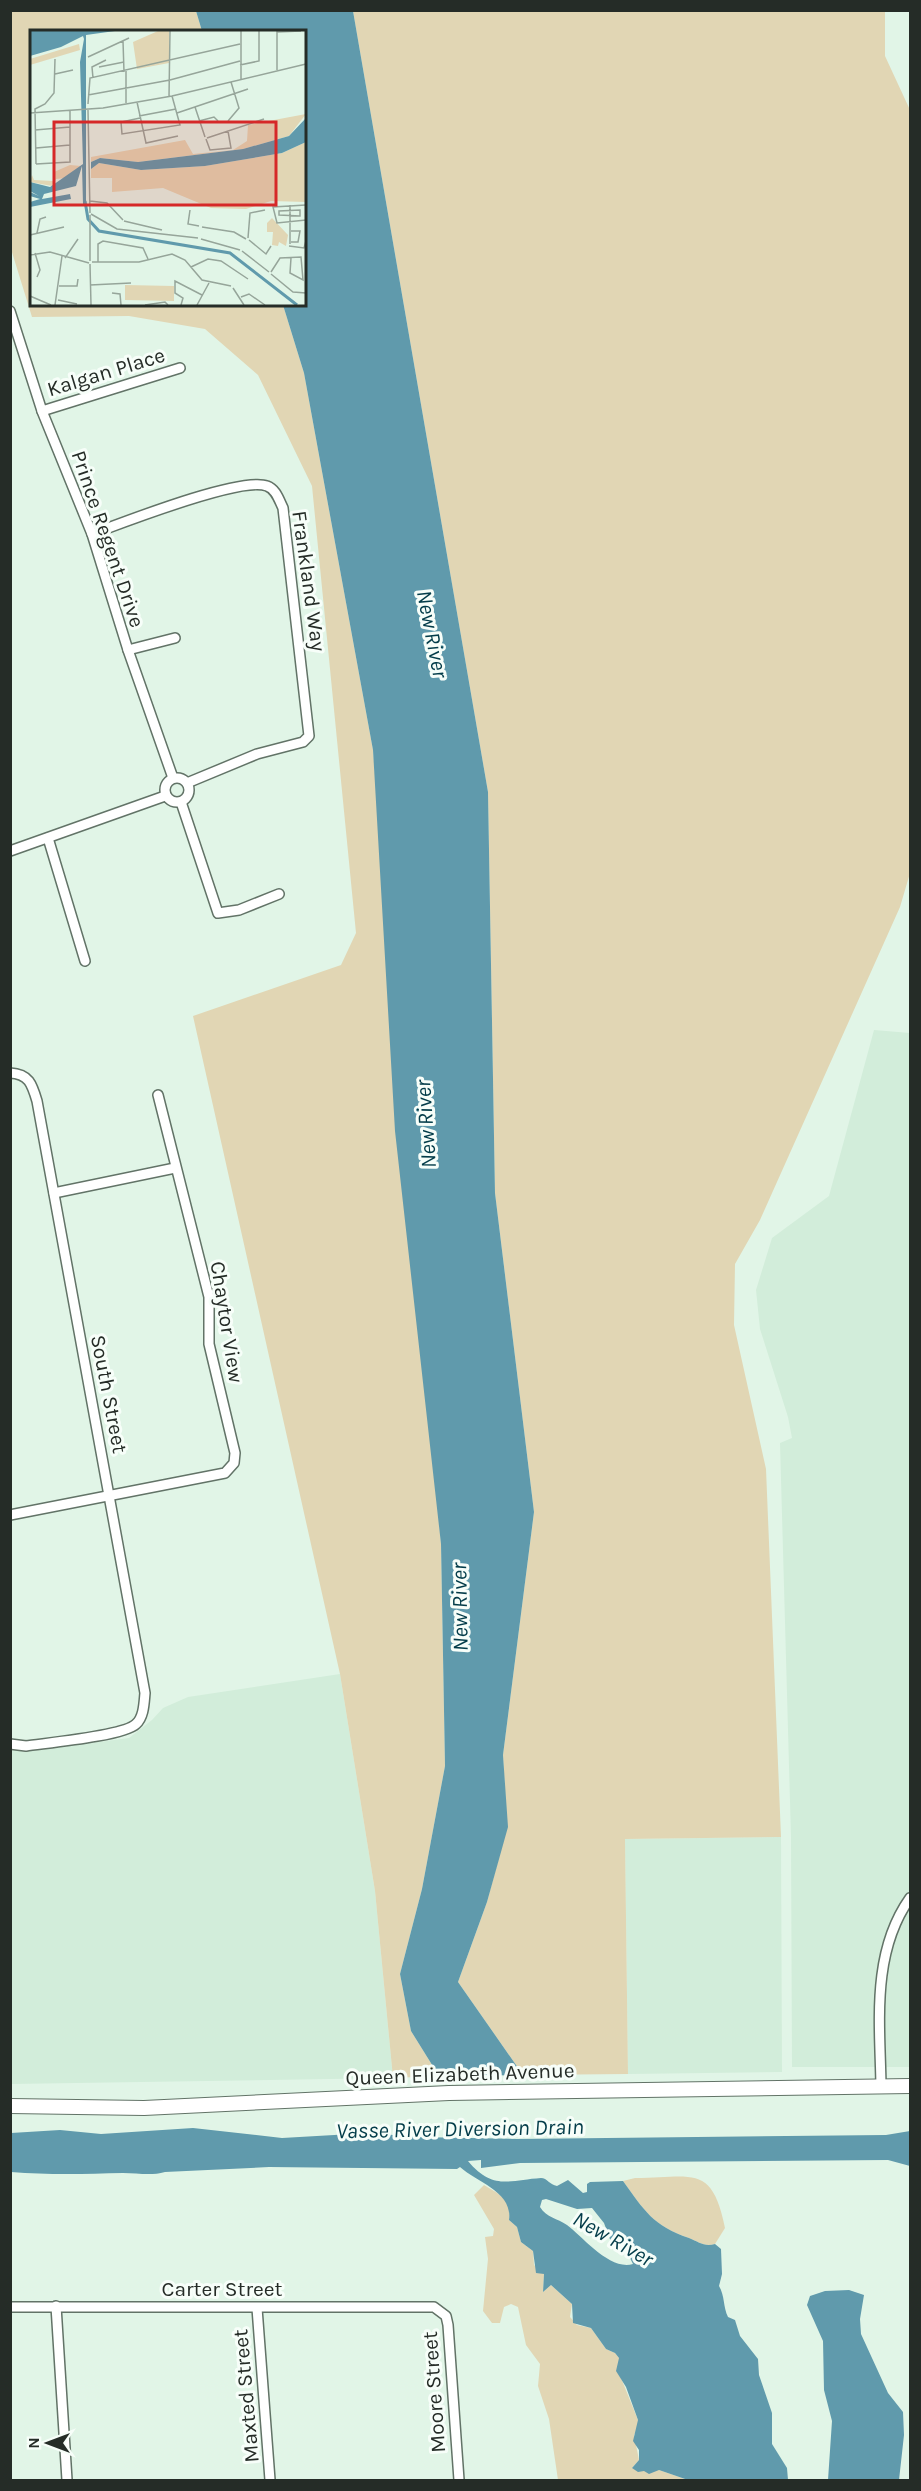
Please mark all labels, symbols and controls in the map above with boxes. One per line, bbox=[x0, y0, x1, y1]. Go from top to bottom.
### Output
inset map bbox=[30, 30, 306, 306]
street label: Kalgan Place bbox=[44, 343, 168, 401]
street label: Prince Regent Drive bbox=[66, 447, 150, 631]
street label: Frankland Way bbox=[287, 509, 331, 653]
water label: New River bbox=[411, 588, 453, 681]
water label: New River bbox=[410, 1077, 442, 1169]
street label: Chaytor View bbox=[206, 1259, 248, 1385]
street label: South Street bbox=[86, 1333, 132, 1455]
water label: New River bbox=[446, 1561, 474, 1652]
street label: Queen Elizabeth Avenue bbox=[345, 2058, 575, 2090]
water label: Vasse River Diversion Drain bbox=[336, 2114, 584, 2144]
water label: New River bbox=[568, 2206, 659, 2273]
street label: Carter Street bbox=[162, 2277, 283, 2301]
street label: Maxted Street bbox=[228, 2328, 264, 2464]
street label: Moore Street bbox=[418, 2330, 450, 2454]
north arrow bbox=[18, 2413, 78, 2473]
text: N bbox=[24, 2437, 43, 2449]

